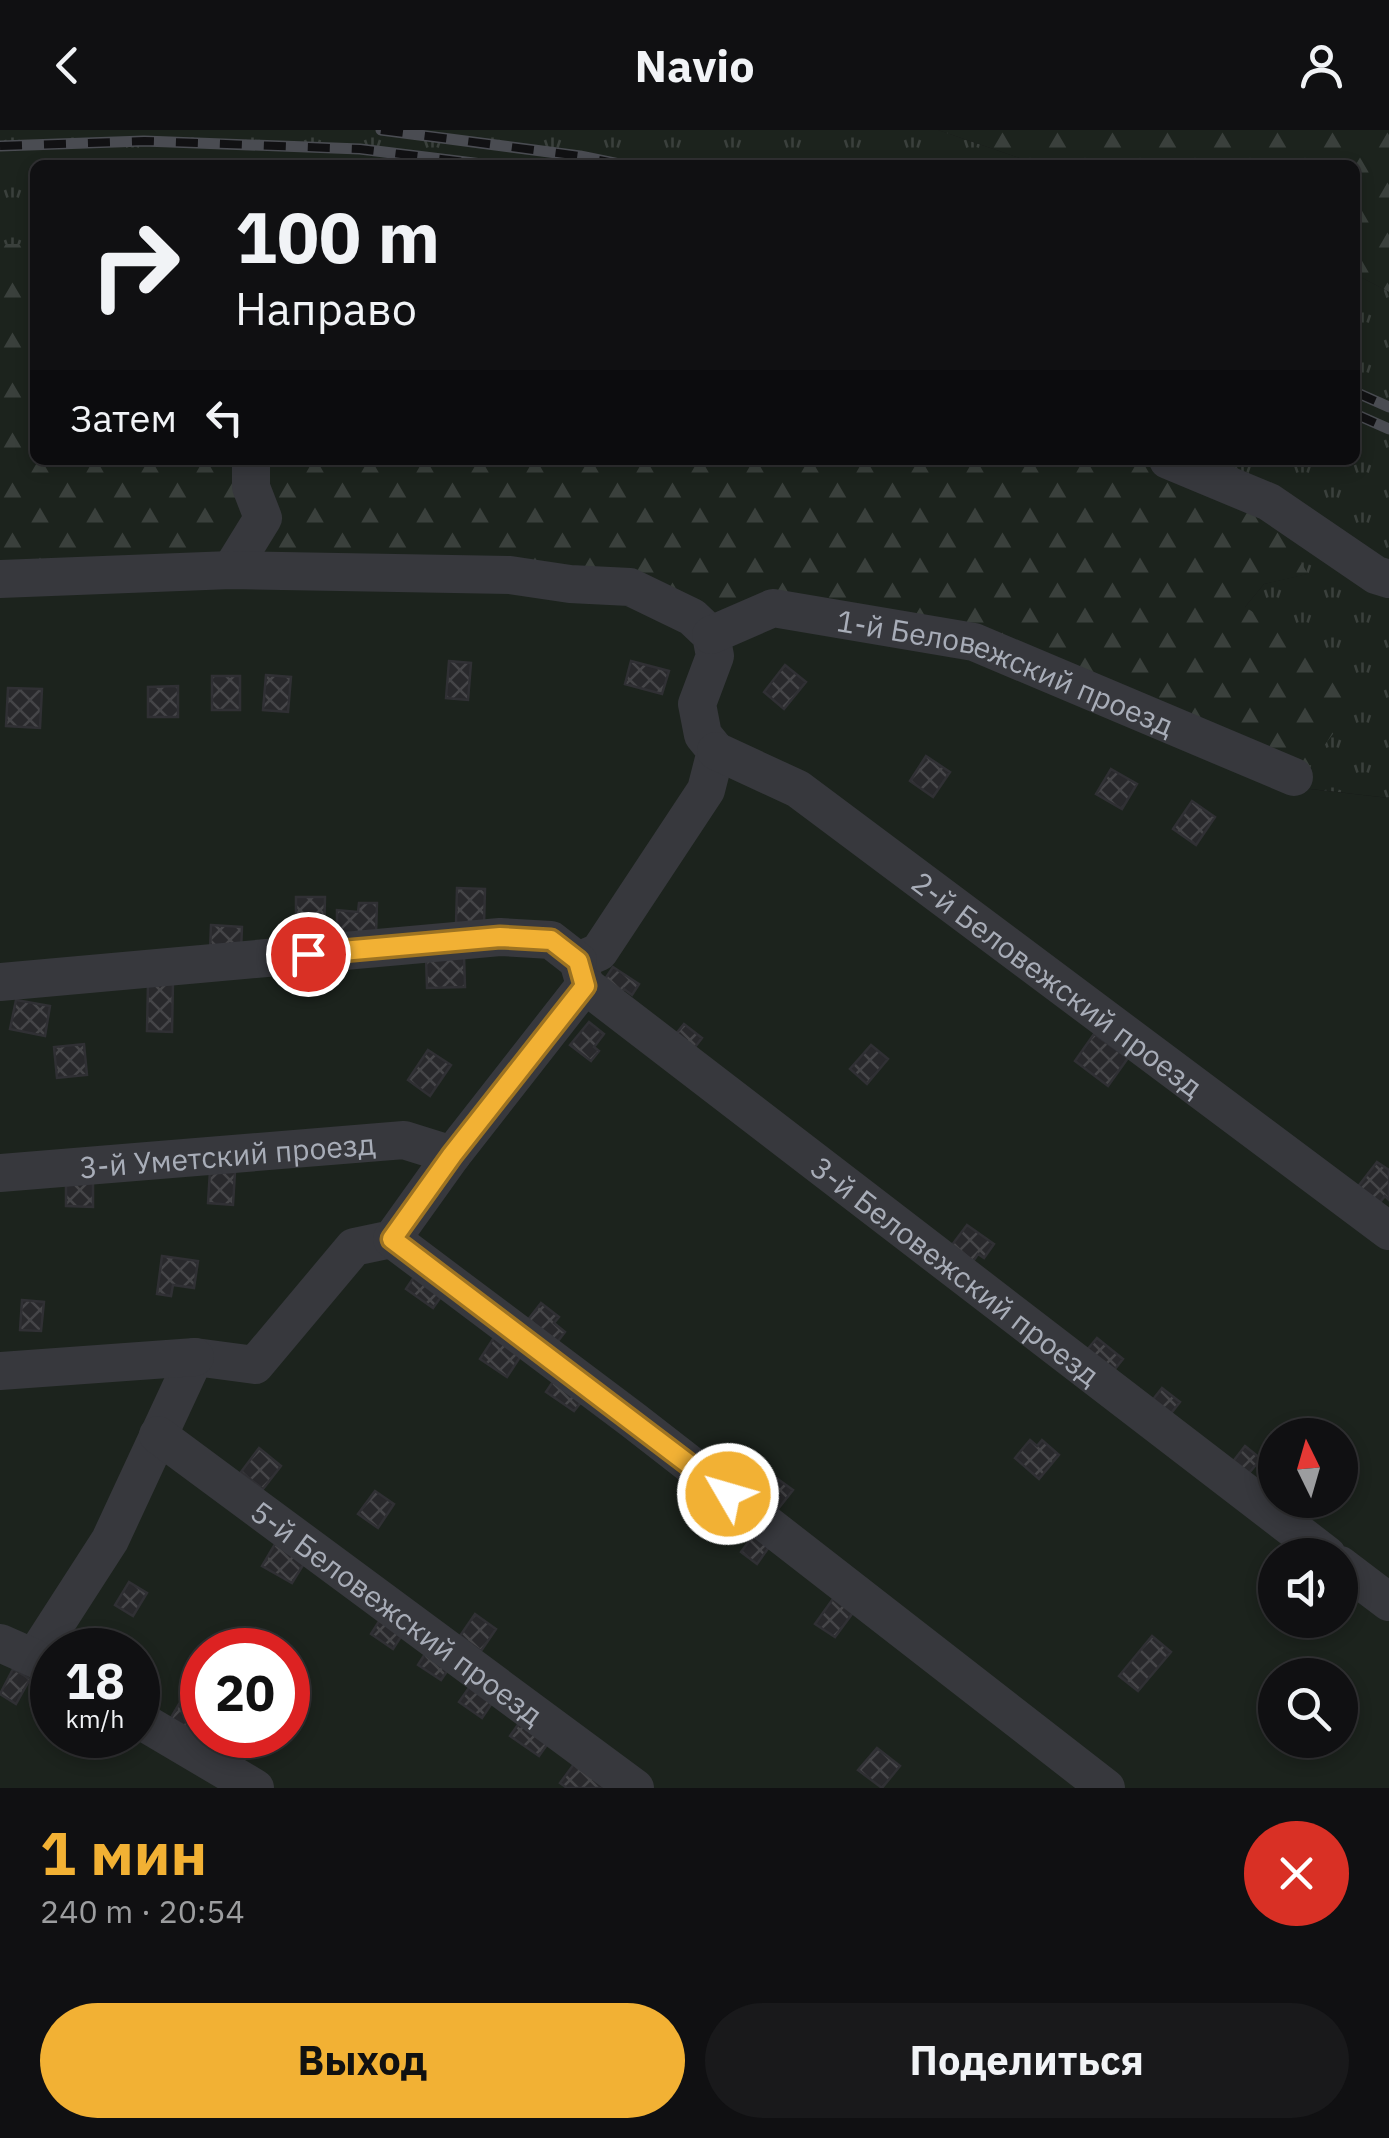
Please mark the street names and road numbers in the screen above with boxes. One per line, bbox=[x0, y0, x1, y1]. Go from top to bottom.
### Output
street label: 1-й Беловежский проезд bbox=[834, 600, 1180, 744]
street label: 2-й Беловежский проезд bbox=[904, 862, 1212, 1105]
street label: 3-й Уметский проезд bbox=[78, 1123, 377, 1186]
street label: 3-й Беловежский проезд bbox=[804, 1147, 1109, 1394]
street label: 5-й Беловежский проезд bbox=[244, 1491, 552, 1733]

